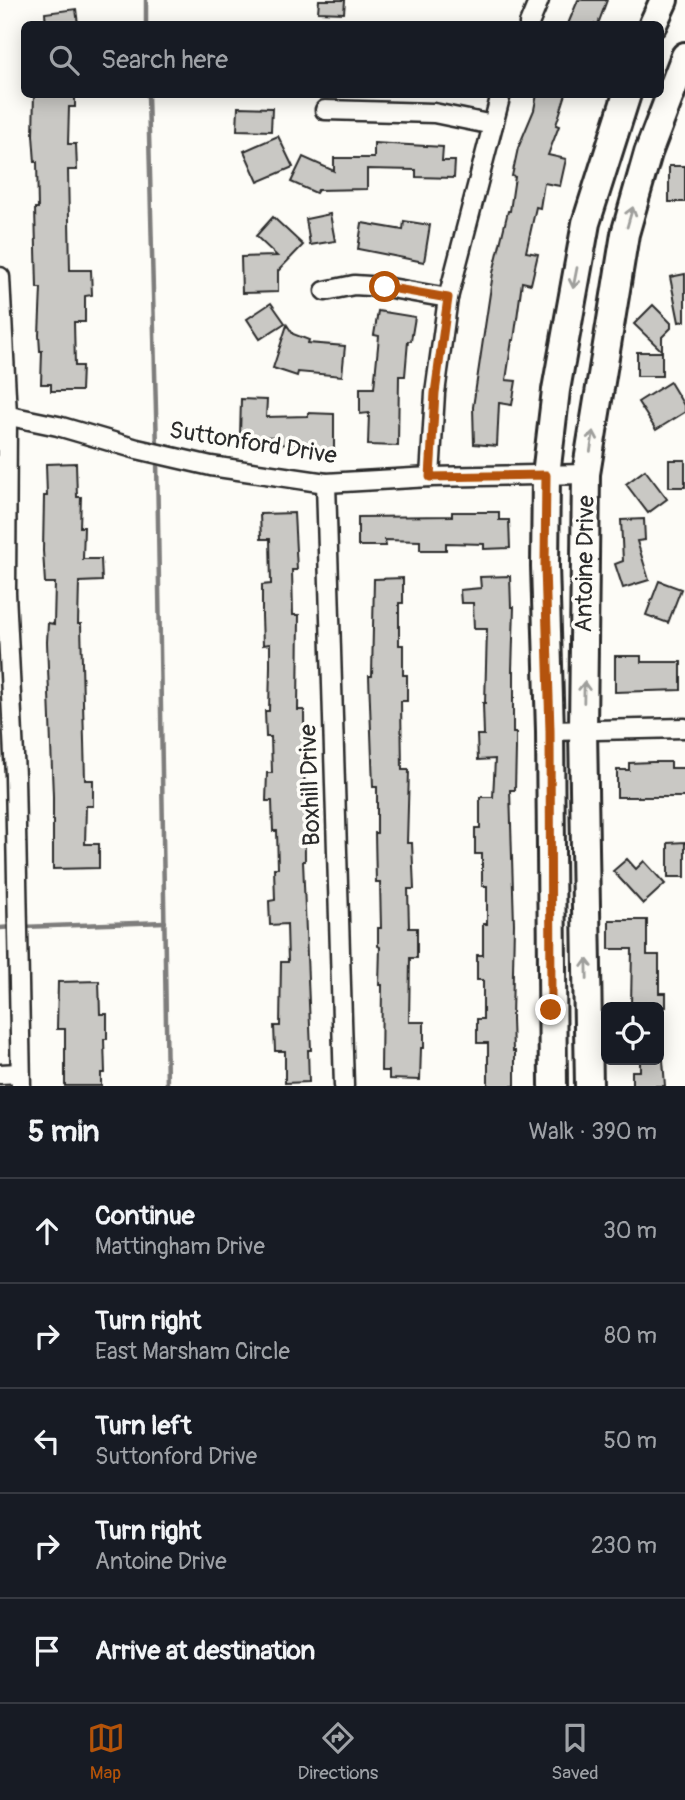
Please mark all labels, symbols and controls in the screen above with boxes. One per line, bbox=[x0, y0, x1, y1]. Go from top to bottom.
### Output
search box bbox=[21, 21, 664, 98]
icon: search bbox=[45, 41, 83, 79]
text: Search here bbox=[101, 44, 228, 76]
one-way arrow bbox=[624, 206, 637, 228]
one-way arrow bbox=[568, 266, 582, 289]
route start bbox=[369, 271, 400, 302]
street label: Suttonford Drive bbox=[167, 415, 339, 471]
one-way arrow bbox=[586, 430, 599, 453]
street label: Antoine Drive bbox=[569, 495, 601, 633]
one-way arrow bbox=[577, 681, 591, 704]
street label: Boxhill Drive bbox=[293, 723, 327, 846]
one-way arrow bbox=[580, 958, 594, 981]
route end bbox=[535, 994, 566, 1025]
map controls bbox=[601, 1002, 664, 1065]
button: locate bbox=[601, 1002, 664, 1065]
text: 5 min bbox=[28, 1113, 99, 1150]
text: Walk · 390 m bbox=[528, 1117, 657, 1146]
text: Continue bbox=[95, 1200, 195, 1232]
icon: ahead bbox=[28, 1212, 66, 1250]
text: 30 m bbox=[603, 1216, 657, 1245]
text: Mattingham Drive bbox=[95, 1232, 265, 1261]
text: Turn right bbox=[95, 1305, 201, 1337]
icon: right bbox=[28, 1317, 66, 1355]
text: 80 m bbox=[604, 1321, 657, 1350]
text: East Marsham Circle bbox=[95, 1337, 290, 1366]
text: Turn left bbox=[95, 1410, 191, 1442]
icon: left bbox=[28, 1422, 66, 1460]
text: 50 m bbox=[603, 1426, 657, 1455]
text: Suttonford Drive bbox=[95, 1442, 257, 1471]
text: Turn right bbox=[95, 1515, 201, 1547]
icon: right bbox=[28, 1527, 66, 1565]
text: 230 m bbox=[591, 1531, 657, 1560]
text: Antoine Drive bbox=[95, 1547, 227, 1576]
icon: arrive bbox=[28, 1632, 66, 1670]
text: Arrive at destination bbox=[95, 1635, 315, 1667]
tab: Map bbox=[87, 1719, 125, 1785]
tab: Directions bbox=[298, 1719, 378, 1785]
tab: Saved bbox=[551, 1719, 598, 1785]

